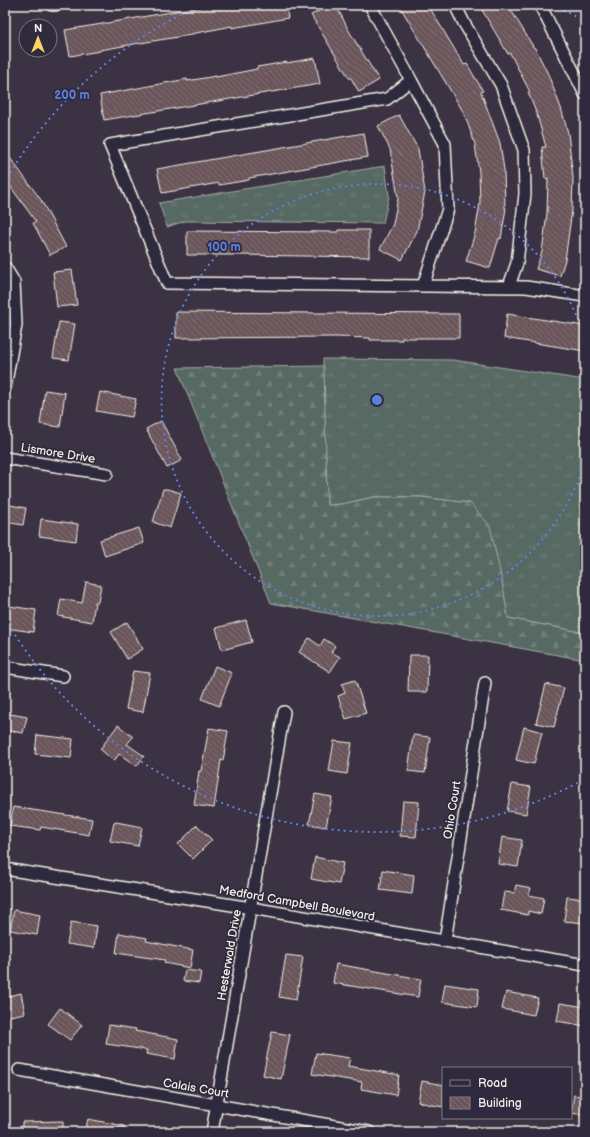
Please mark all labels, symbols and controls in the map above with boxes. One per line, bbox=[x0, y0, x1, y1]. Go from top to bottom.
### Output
north arrow bbox=[18, 18, 58, 58]
text: N bbox=[34, 22, 42, 35]
text: 200 m bbox=[54, 88, 90, 103]
text: 100 m bbox=[207, 240, 241, 255]
centre of rings bbox=[370, 393, 384, 407]
street label: Lismore Drive bbox=[20, 440, 96, 467]
street label: Ohio Court bbox=[440, 780, 465, 840]
street label: Medford Campbell Boulevard bbox=[218, 882, 376, 925]
street label: Hesterwald Drive bbox=[214, 908, 245, 1002]
legend bbox=[442, 1067, 572, 1119]
street label: Calais Court bbox=[162, 1075, 230, 1102]
text: Road bbox=[478, 1076, 507, 1091]
text: Building bbox=[478, 1096, 522, 1111]

